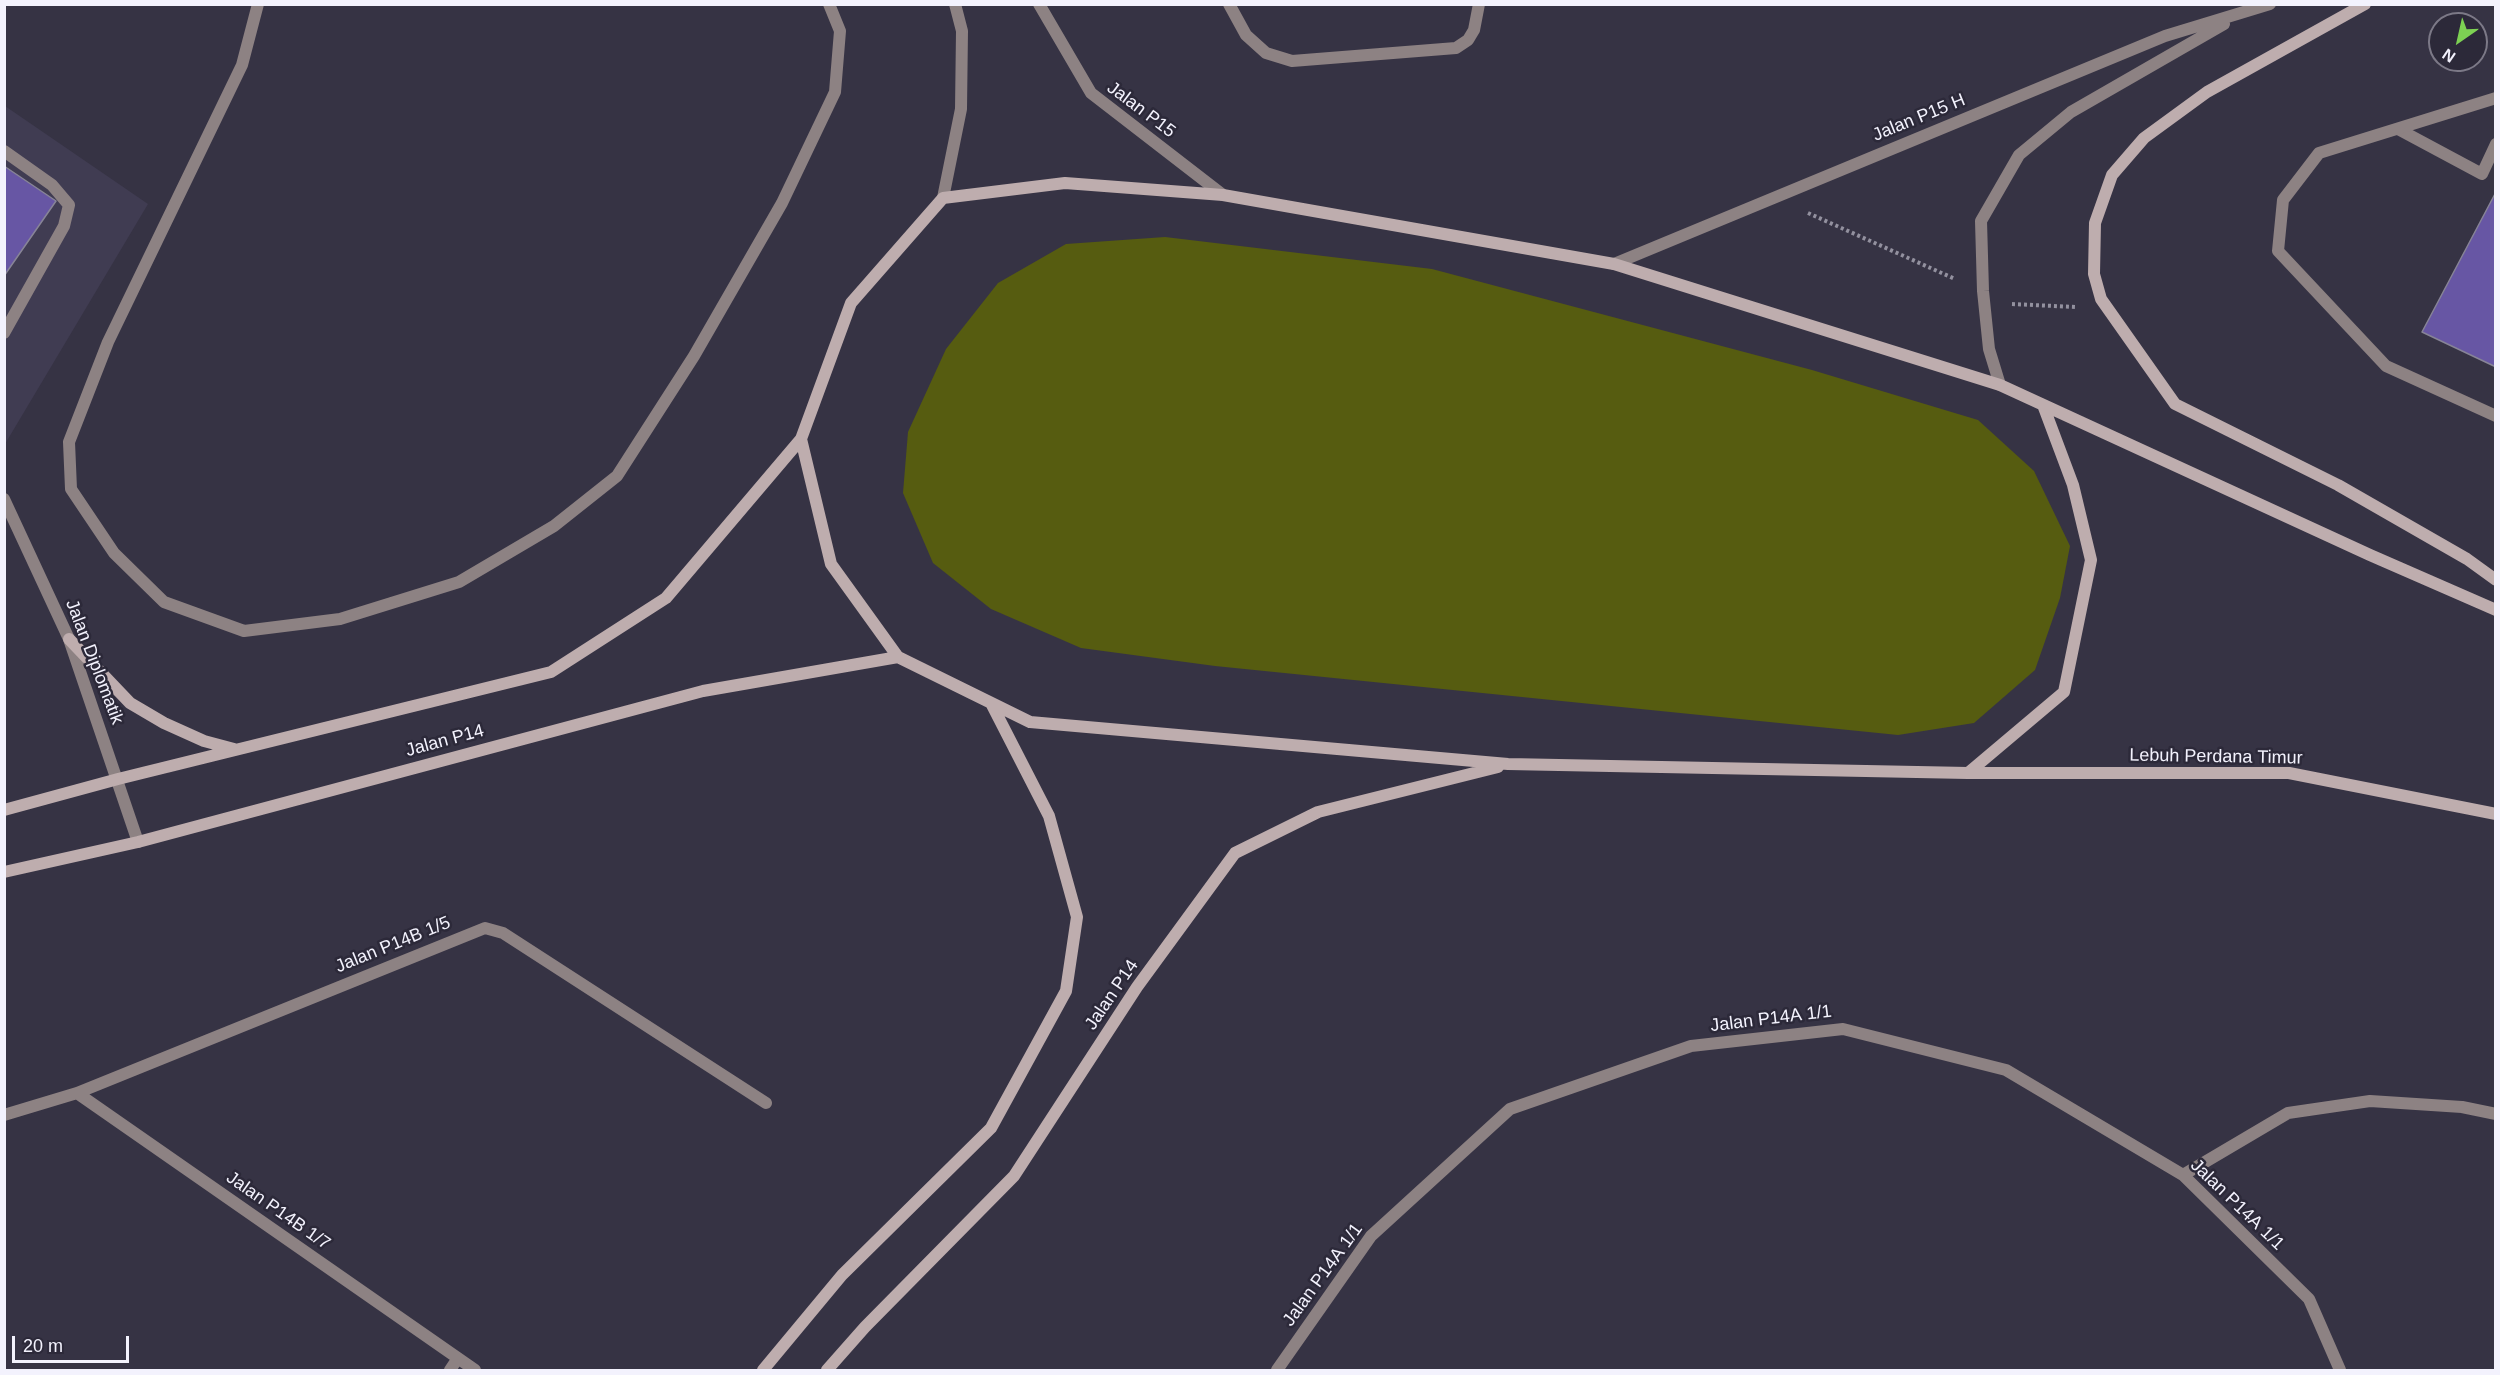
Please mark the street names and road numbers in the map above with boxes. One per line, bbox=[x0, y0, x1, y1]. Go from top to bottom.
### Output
street label: Jalan P15 bbox=[1103, 77, 1179, 143]
street label: Jalan P15 H bbox=[1869, 90, 1969, 146]
street label: Jalan Diplomatik bbox=[60, 596, 128, 728]
street label: Jalan P14 bbox=[404, 720, 486, 762]
street label: Lebuh Perdana Timur bbox=[2129, 745, 2303, 769]
street label: Jalan P14B 1/5 bbox=[332, 912, 454, 978]
street label: Jalan P14 bbox=[1081, 956, 1143, 1034]
street label: Jalan P14A 1/1 bbox=[1709, 1001, 1833, 1037]
street label: Jalan P14A 1/1 bbox=[2186, 1155, 2288, 1255]
street label: Jalan P14B 1/7 bbox=[222, 1167, 334, 1255]
street label: Jalan P14A 1/1 bbox=[1278, 1219, 1368, 1331]

